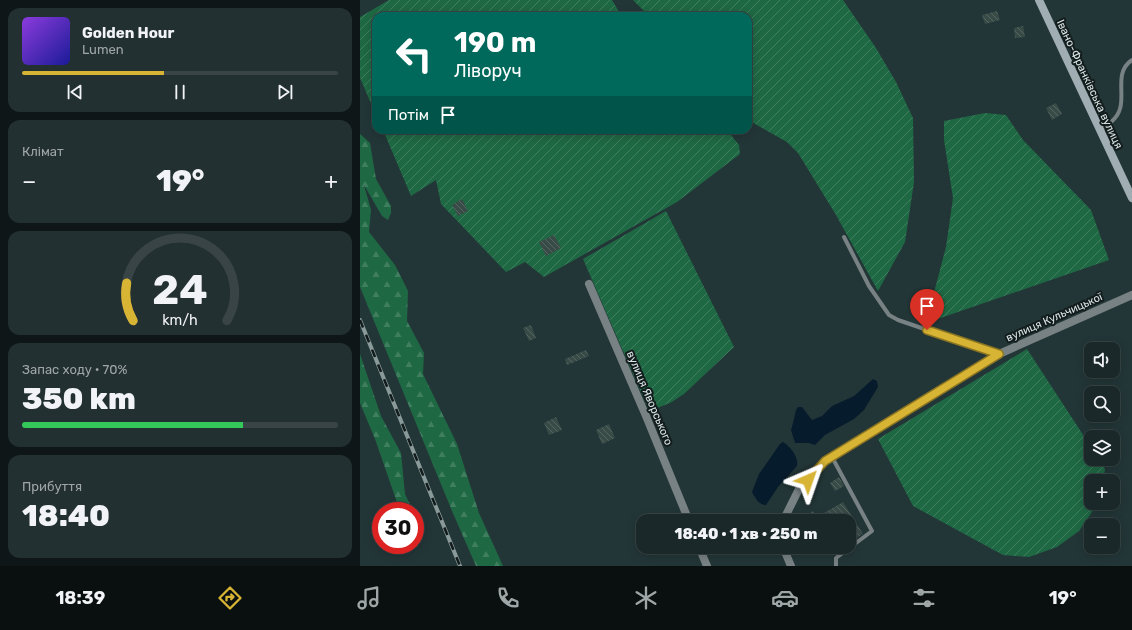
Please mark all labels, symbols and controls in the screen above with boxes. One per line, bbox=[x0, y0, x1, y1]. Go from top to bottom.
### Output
street label: Івано-Франківська вулиця bbox=[1054, 18, 1125, 151]
text: Golden Hour bbox=[82, 24, 174, 42]
text: 190 m bbox=[454, 26, 537, 59]
icon: left bbox=[388, 28, 440, 80]
text: Lumen bbox=[82, 42, 124, 57]
text: Ліворуч bbox=[454, 60, 522, 82]
icon: previous bbox=[64, 81, 86, 103]
icon: pause bbox=[169, 81, 191, 103]
icon: next bbox=[274, 81, 296, 103]
icon: arrive bbox=[437, 104, 459, 126]
text: Потім bbox=[388, 106, 429, 124]
text: Клімат bbox=[22, 144, 64, 159]
text: 19° bbox=[156, 163, 204, 199]
text: − bbox=[22, 168, 36, 195]
text: + bbox=[324, 168, 338, 195]
text: 24 bbox=[152, 265, 208, 314]
pin bbox=[910, 289, 944, 330]
street label: вулиця Кульчицької bbox=[1004, 290, 1105, 345]
icon: arrive bbox=[916, 295, 938, 317]
text: km/h bbox=[162, 312, 198, 329]
map controls bbox=[1084, 342, 1120, 554]
button: sound bbox=[1084, 342, 1120, 378]
street label: вулиця Яворського bbox=[624, 349, 675, 447]
text: Запас ходу · 70% bbox=[22, 362, 127, 377]
text: 350 km bbox=[22, 381, 136, 417]
button: search bbox=[1084, 386, 1120, 422]
button: layers bbox=[1084, 430, 1120, 466]
position arrow bbox=[787, 459, 829, 501]
button: + bbox=[1084, 474, 1120, 510]
text: Прибуття bbox=[22, 479, 82, 494]
text: 18:40 bbox=[22, 498, 110, 534]
speed limit sign: 30 bbox=[372, 502, 424, 554]
button: − bbox=[1084, 518, 1120, 554]
text: 18:40 · 1 хв · 250 m bbox=[675, 525, 817, 543]
icon: directions bbox=[216, 584, 244, 612]
icon: music bbox=[355, 584, 383, 612]
icon: phone bbox=[494, 584, 522, 612]
icon: climate bbox=[632, 584, 660, 612]
icon: car bbox=[771, 584, 799, 612]
icon: filters bbox=[910, 584, 938, 612]
text: 18:39 bbox=[55, 587, 105, 609]
text: 19° bbox=[1049, 587, 1077, 609]

